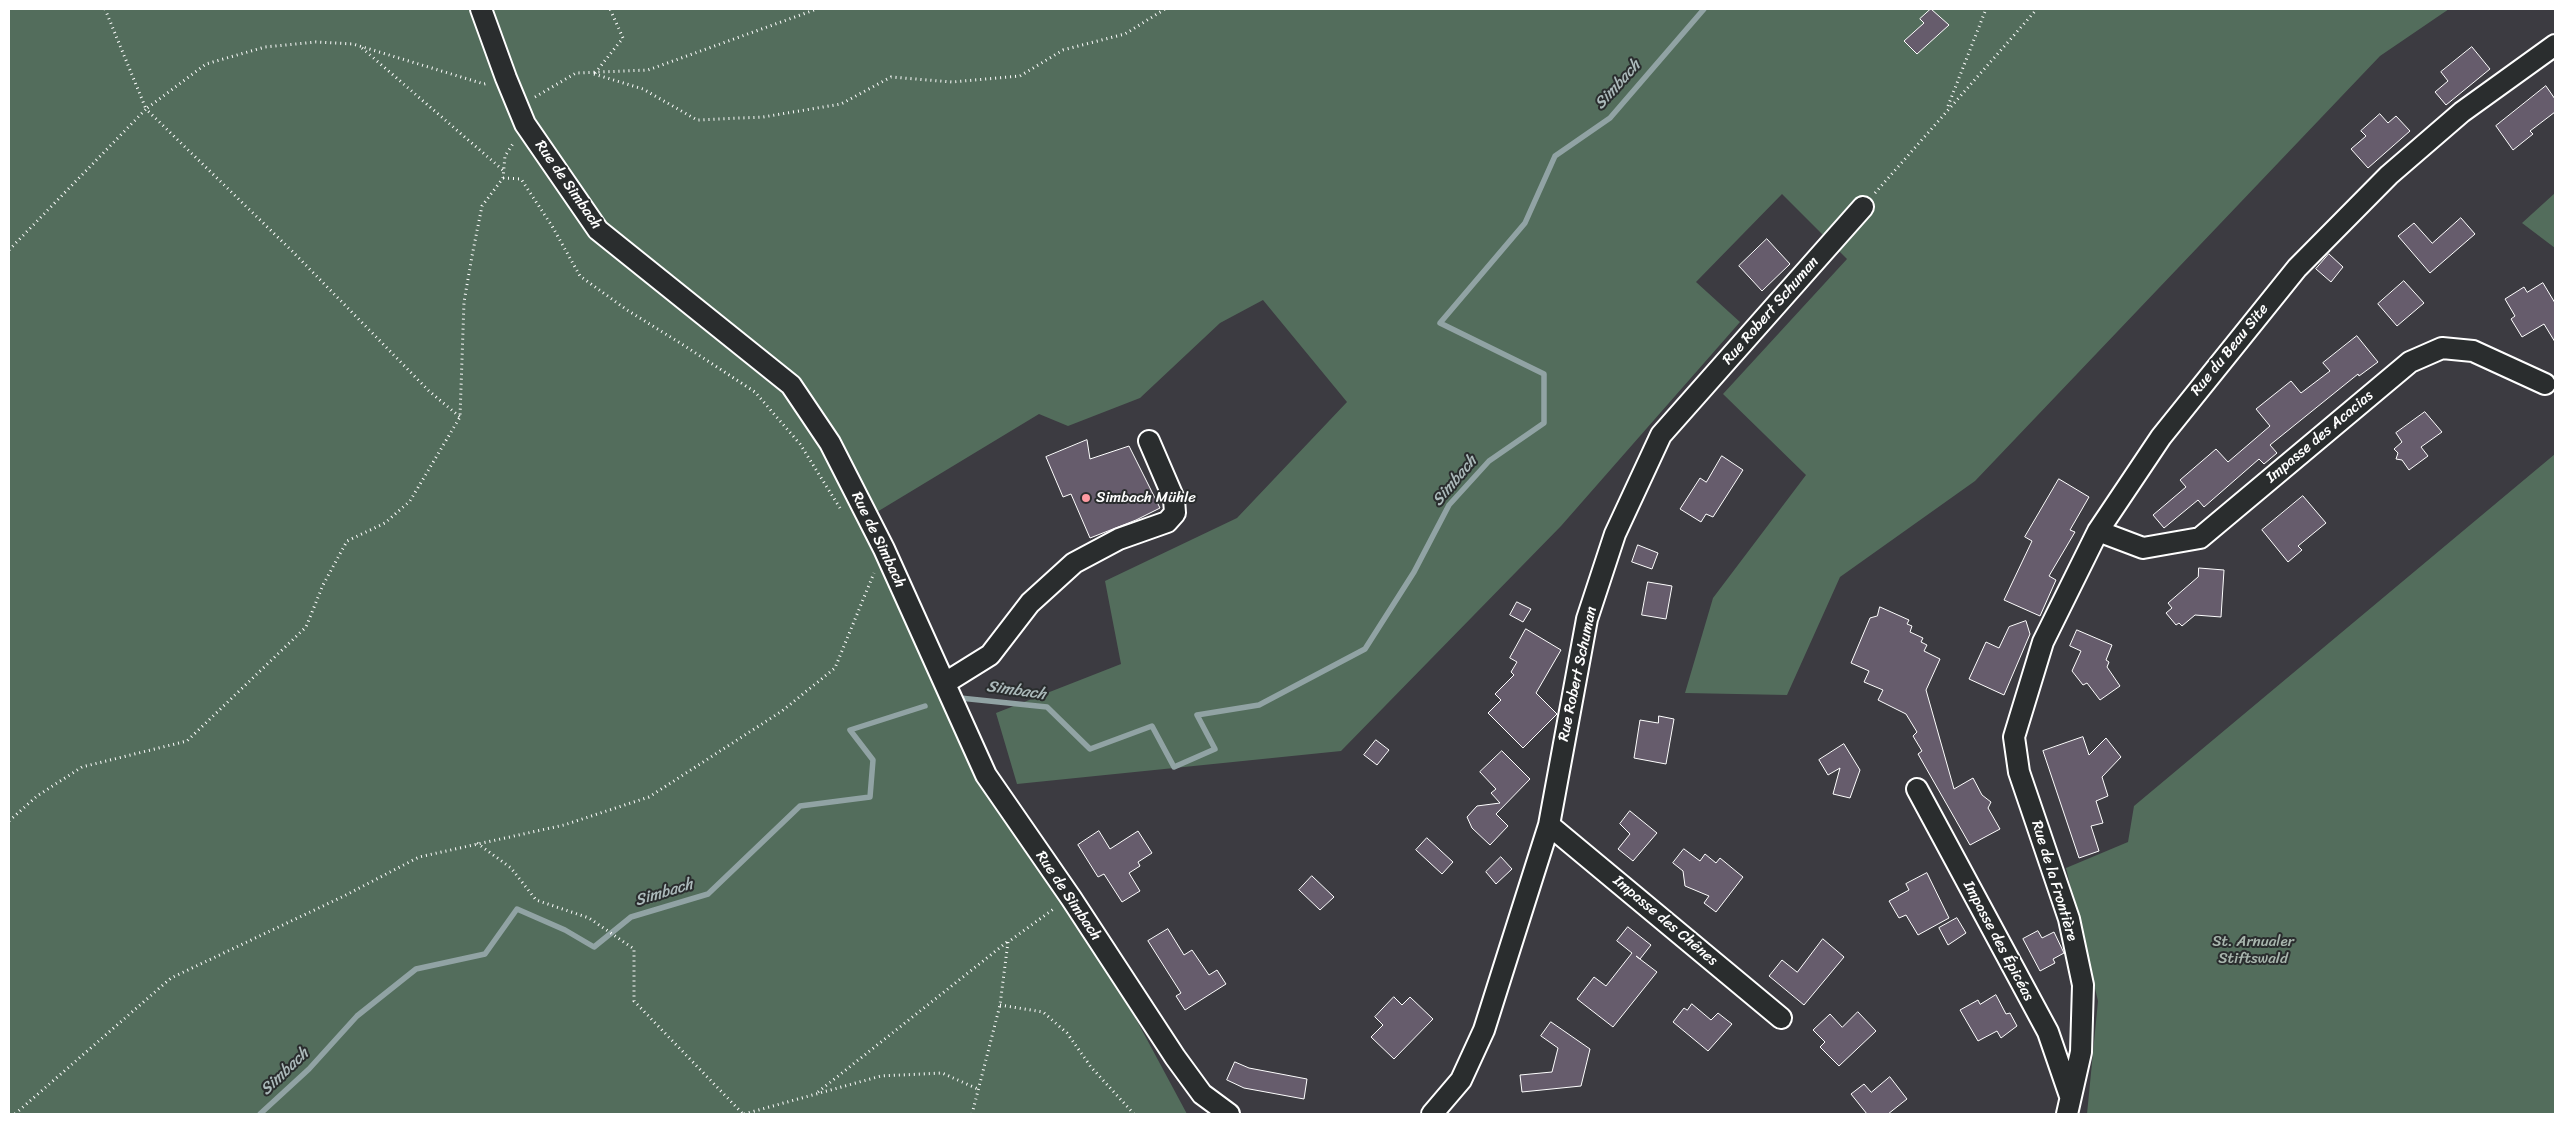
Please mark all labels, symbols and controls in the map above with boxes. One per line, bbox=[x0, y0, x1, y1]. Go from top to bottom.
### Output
water label: Simbach bbox=[1591, 56, 1645, 114]
street label: Rue de Simbach bbox=[531, 137, 605, 233]
street label: Rue Robert Schuman bbox=[1719, 253, 1823, 369]
street label: Rue du Beau Site bbox=[2187, 300, 2273, 400]
street label: Impasse des Acacias bbox=[2263, 387, 2377, 487]
water label: Simbach bbox=[1428, 452, 1482, 510]
street label: Rue de Simbach bbox=[847, 489, 909, 591]
place label: Simbach Mühle bbox=[1096, 489, 1196, 507]
marker: Simbach Mühle bbox=[1080, 492, 1092, 504]
street label: Rue Robert Schuman bbox=[1555, 605, 1601, 743]
water label: Simbach bbox=[985, 677, 1047, 705]
street label: Rue de la Frontière bbox=[2027, 818, 2081, 944]
street label: Rue de Simbach bbox=[1031, 848, 1105, 944]
street label: Impasse des Chênes bbox=[1609, 872, 1721, 970]
water label: Simbach bbox=[633, 875, 695, 911]
street label: Impasse des Épicéas bbox=[1959, 878, 2037, 1004]
park label: St. Arnualer Stiftswald bbox=[2212, 933, 2294, 968]
water label: Simbach bbox=[257, 1044, 313, 1100]

